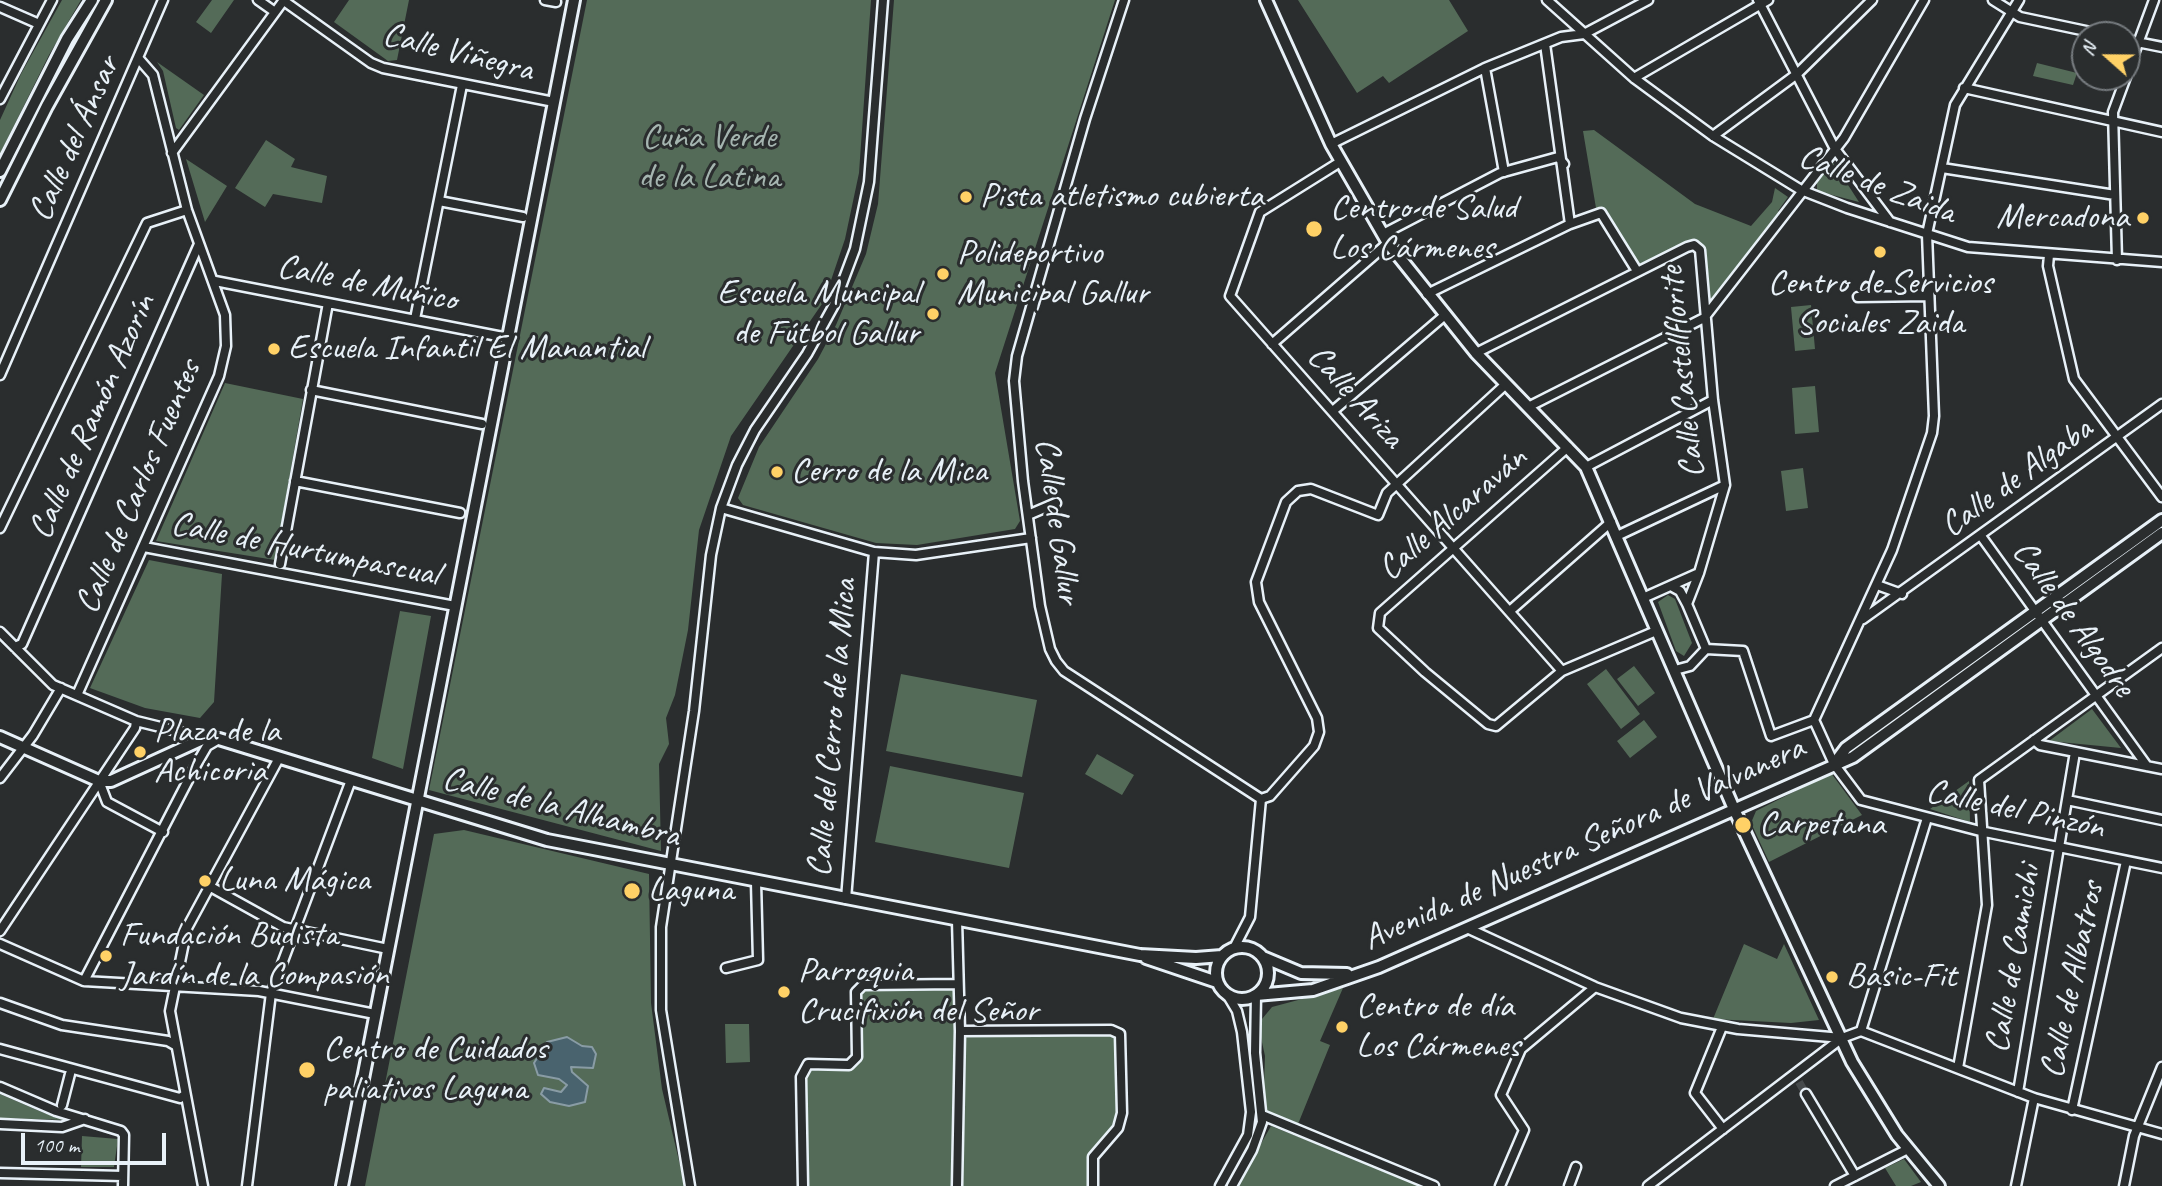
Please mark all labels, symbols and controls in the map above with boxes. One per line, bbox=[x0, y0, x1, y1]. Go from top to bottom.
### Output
street label: Calle Viñegra bbox=[379, 14, 537, 92]
north arrow bbox=[2071, 21, 2141, 91]
text: N bbox=[2075, 39, 2102, 59]
street label: Calle del Ánsar bbox=[20, 50, 130, 228]
park label: Cuña Verde de la Latina bbox=[638, 117, 780, 199]
street label: Calle de Zaida bbox=[1793, 136, 1961, 234]
place label: Pista atletismo cubierta bbox=[980, 176, 1264, 218]
place label: Centro de Salud Los Cármenes bbox=[1330, 188, 1517, 270]
marker: Pista atletismo cubierta bbox=[958, 189, 974, 205]
place label: Mercadona bbox=[1996, 197, 2129, 239]
marker: Mercadona bbox=[2135, 210, 2151, 226]
marker: Centro de Salud Los Cármenes bbox=[1304, 219, 1324, 239]
place label: Polideportivo Municipal Gallur bbox=[957, 233, 1149, 315]
marker: Centro de Servicios Sociales Zaida bbox=[1872, 244, 1888, 260]
street label: Calle de Muñico bbox=[274, 246, 460, 322]
place label: Centro de Servicios Sociales Zaida bbox=[1768, 263, 1992, 345]
street label: Calle Castellflorite bbox=[1651, 264, 1715, 480]
marker: Polideportivo Municipal Gallur bbox=[935, 266, 951, 282]
place label: Escuela Muncipal de Fútbol Gallur bbox=[717, 273, 919, 355]
street label: Calle de Ramón Azorín bbox=[20, 288, 166, 546]
marker: Escuela Muncipal de Fútbol Gallur bbox=[925, 306, 941, 322]
place label: Escuela Infantil El Manantial bbox=[288, 328, 645, 370]
street label: Calle Ariza bbox=[1298, 336, 1412, 458]
marker: Escuela Infantil El Manantial bbox=[266, 341, 282, 357]
street label: Calle de Carlos Fuentes bbox=[67, 354, 211, 620]
street label: Calle de Algaba bbox=[1933, 409, 2101, 547]
street label: Calle de Gallur bbox=[1025, 435, 1089, 607]
street label: Calle Alcaraván bbox=[1370, 438, 1536, 590]
place label: Cerro de la Mica bbox=[791, 451, 987, 493]
marker: Cerro de la Mica bbox=[769, 464, 785, 480]
street label: Calle de Hurtumpascual bbox=[168, 503, 442, 597]
street label: Calle de Algodre bbox=[2002, 533, 2144, 705]
street label: Calle del Cerro de la Mica bbox=[799, 577, 867, 879]
place label: Plaza de la Achicoria bbox=[154, 711, 280, 793]
street label: Avenida de Nuestra Señora de Valvanera bbox=[1357, 727, 1811, 961]
marker: Plaza de la Achicoria bbox=[132, 744, 148, 760]
street label: Calle de la Alhambra bbox=[438, 758, 684, 858]
street label: Calle del Pinzón bbox=[1922, 771, 2108, 849]
place label: Carpetana bbox=[1759, 804, 1885, 846]
marker: Carpetana bbox=[1733, 815, 1753, 835]
place label: Luna Mágica bbox=[219, 860, 370, 902]
street label: Calle de Camichi bbox=[1977, 862, 2051, 1056]
place label: Laguna bbox=[648, 870, 734, 912]
marker: Luna Mágica bbox=[197, 873, 213, 889]
street label: Calle de Albatros bbox=[2032, 878, 2114, 1082]
marker: Laguna bbox=[622, 881, 642, 901]
place label: Fundación Budista Jardín de la Compasión bbox=[120, 915, 388, 997]
marker: Fundación Budista Jardín de la Compasión bbox=[98, 948, 114, 964]
place label: Parroquia Crucifixión del Señor bbox=[798, 951, 1038, 1033]
place label: Basic-Fit bbox=[1846, 956, 1956, 998]
marker: Basic-Fit bbox=[1824, 969, 1840, 985]
marker: Parroquia Crucifixión del Señor bbox=[776, 984, 792, 1000]
place label: Centro de día Los Cármenes bbox=[1356, 986, 1520, 1068]
marker: Centro de día Los Cármenes bbox=[1334, 1019, 1350, 1035]
place label: Centro de Cuidados paliativos Laguna bbox=[323, 1029, 547, 1111]
marker: Centro de Cuidados paliativos Laguna bbox=[297, 1060, 317, 1080]
scale bar bbox=[24, 1120, 170, 1164]
text: 100 m bbox=[34, 1132, 79, 1158]

